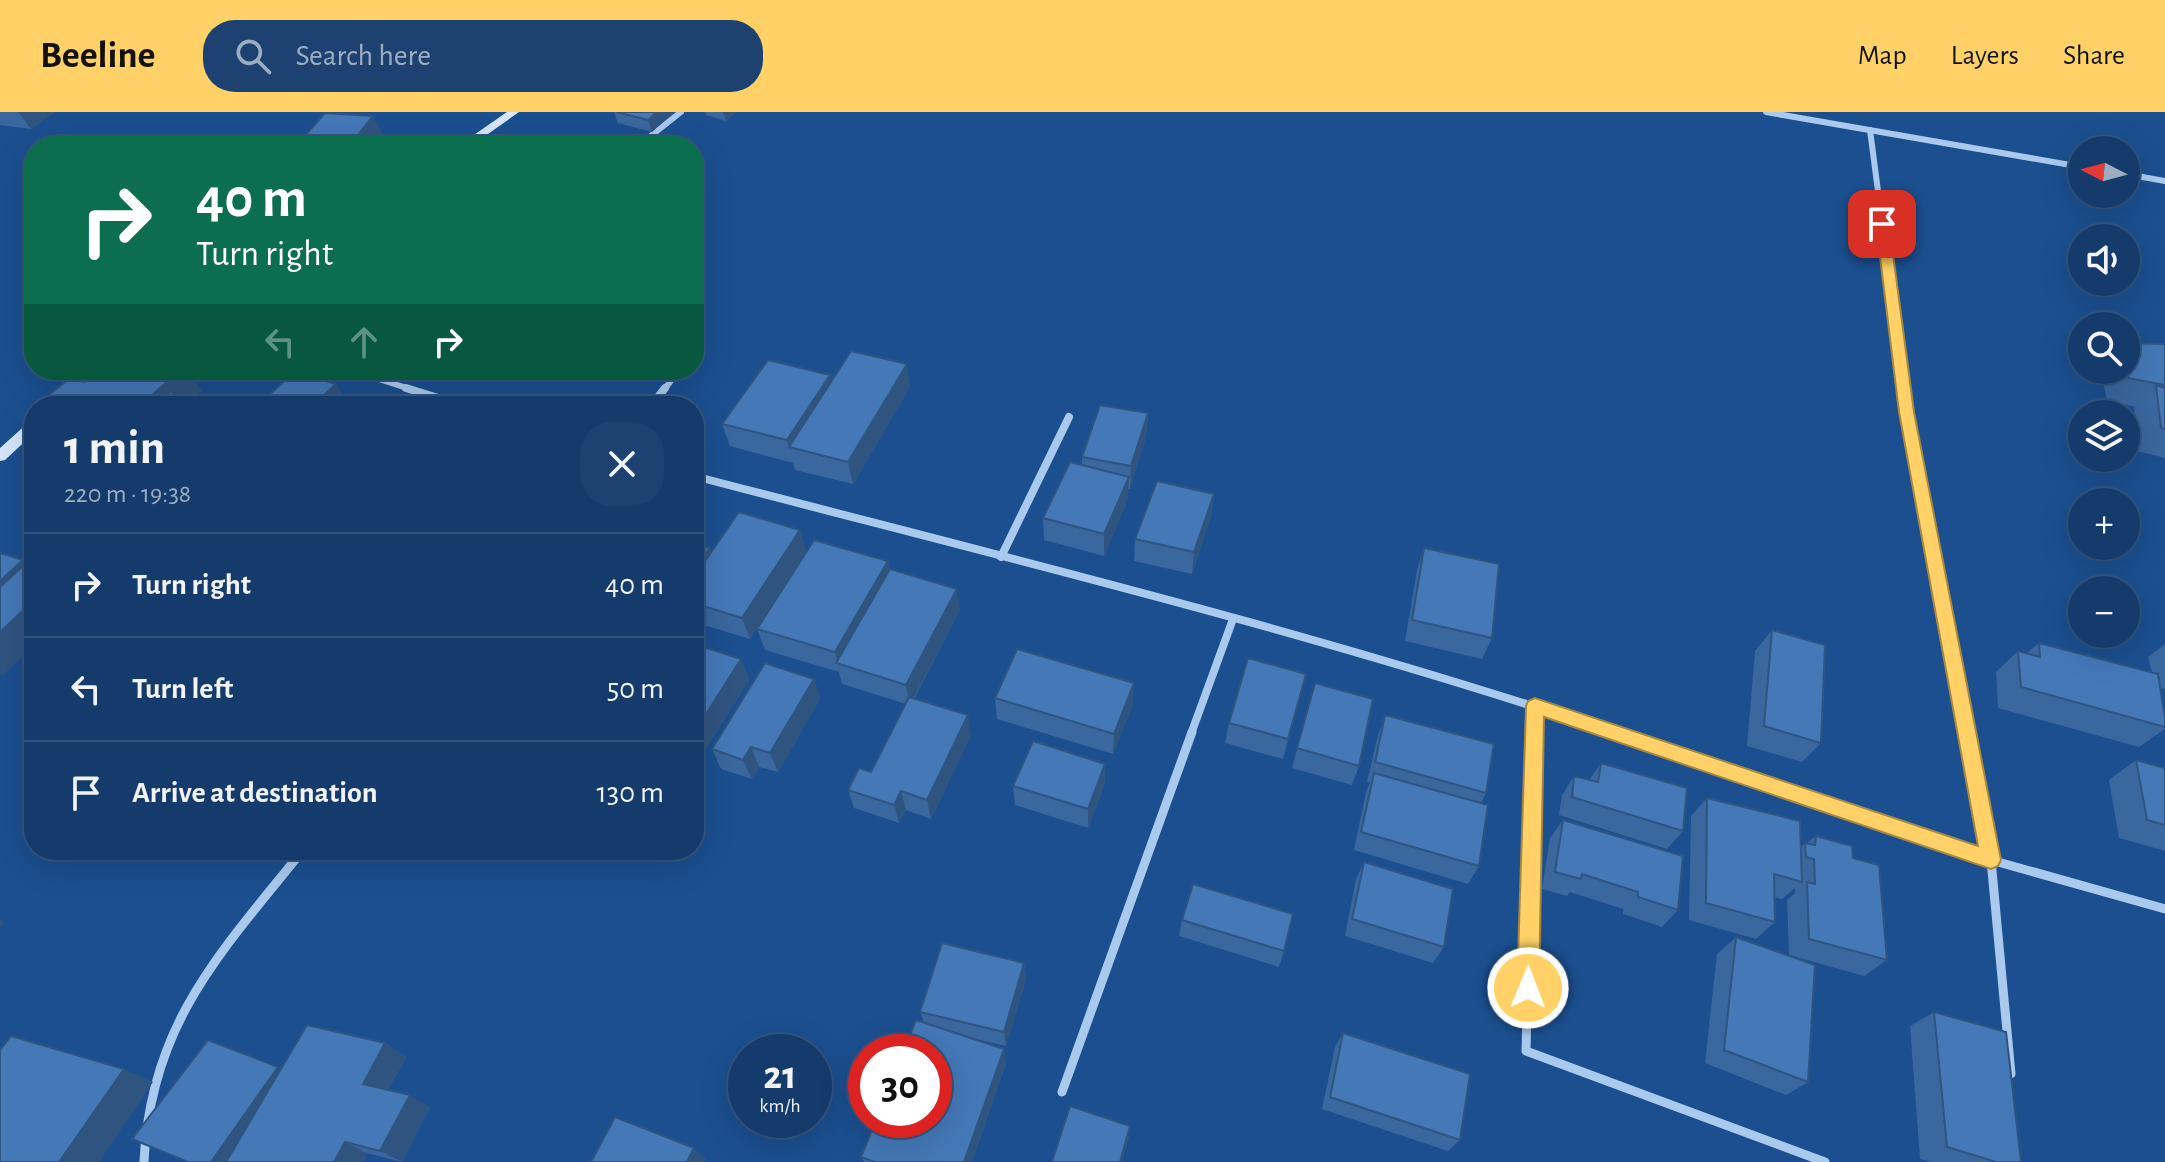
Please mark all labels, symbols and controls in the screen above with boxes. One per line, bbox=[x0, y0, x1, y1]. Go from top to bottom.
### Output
search box bbox=[203, 20, 763, 92]
icon: search bbox=[231, 34, 275, 78]
text: Beeline bbox=[40, 37, 155, 75]
text: Search here bbox=[295, 41, 431, 71]
text: Map bbox=[1858, 42, 1907, 70]
text: Layers bbox=[1951, 42, 2019, 70]
text: Share bbox=[2063, 42, 2125, 70]
north arrow bbox=[2068, 136, 2140, 208]
map controls bbox=[2068, 136, 2140, 648]
icon: right bbox=[64, 168, 168, 272]
text: 40 m bbox=[196, 171, 307, 227]
pin bbox=[1848, 190, 1916, 258]
icon: arrive bbox=[1860, 202, 1904, 246]
button: sound bbox=[2068, 224, 2140, 296]
text: Turn right bbox=[196, 236, 333, 272]
button: search bbox=[2068, 312, 2140, 384]
icon: left bbox=[258, 320, 302, 364]
icon: ahead bbox=[342, 320, 386, 364]
icon: right bbox=[426, 320, 470, 364]
button: layers bbox=[2068, 400, 2140, 472]
button: close bbox=[580, 422, 664, 506]
text: 1 min bbox=[64, 425, 165, 473]
text: 220 m · 19:38 bbox=[64, 481, 191, 507]
button: + bbox=[2068, 488, 2140, 560]
icon: right bbox=[64, 563, 108, 607]
text: Turn right bbox=[132, 570, 251, 600]
text: 40 m bbox=[605, 570, 664, 600]
button: − bbox=[2068, 576, 2140, 648]
icon: left bbox=[64, 667, 108, 711]
text: Turn left bbox=[132, 674, 233, 704]
text: 50 m bbox=[607, 674, 664, 704]
icon: arrive bbox=[64, 771, 108, 815]
text: Arrive at destination bbox=[132, 778, 378, 808]
text: 130 m bbox=[597, 778, 664, 808]
position arrow bbox=[1486, 946, 1570, 1030]
speed limit sign: 30 bbox=[848, 1034, 952, 1138]
text: 21 bbox=[763, 1056, 797, 1096]
text: km/h bbox=[759, 1096, 801, 1116]

